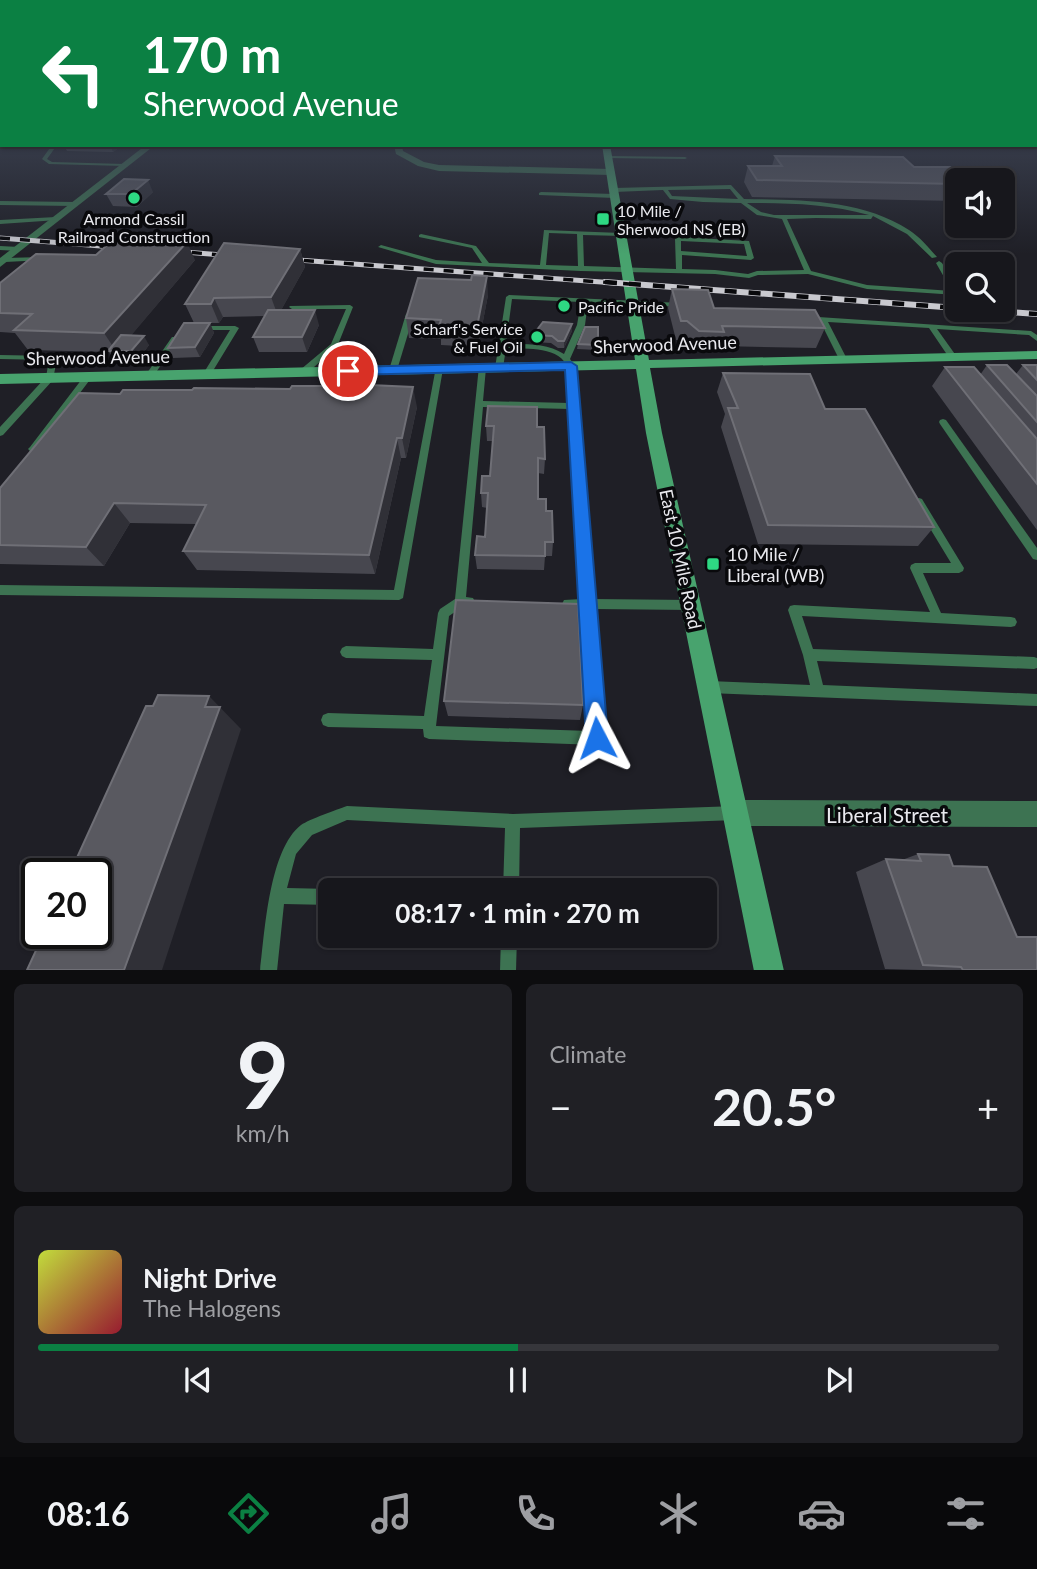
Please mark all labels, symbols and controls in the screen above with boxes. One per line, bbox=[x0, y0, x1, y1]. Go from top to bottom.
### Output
text: 170 m bbox=[143, 25, 281, 83]
icon: left bbox=[28, 28, 119, 119]
text: Sherwood Avenue bbox=[143, 84, 399, 123]
map controls bbox=[945, 168, 1015, 322]
button: sound bbox=[945, 168, 1015, 238]
marker: Armond Cassil Railroad Construction bbox=[126, 190, 142, 206]
place label: 10 Mile / Sherwood NS (EB) bbox=[617, 201, 746, 238]
place label: Armond Cassil Railroad Construction bbox=[58, 209, 210, 246]
marker: 10 Mile / Sherwood NS (EB) bbox=[595, 211, 611, 227]
button: search bbox=[945, 252, 1015, 322]
place label: Pacific Pride bbox=[578, 297, 664, 316]
marker: Pacific Pride bbox=[556, 298, 572, 314]
place label: Scharf's Service & Fuel Oil bbox=[413, 319, 523, 356]
marker: Scharf's Service & Fuel Oil bbox=[529, 329, 545, 345]
street label: Sherwood Avenue bbox=[593, 330, 737, 358]
pin bbox=[318, 341, 378, 401]
street label: Sherwood Avenue bbox=[26, 345, 170, 369]
icon: arrive bbox=[329, 352, 367, 390]
street label: East 10 Mile Road bbox=[655, 487, 707, 631]
place label: 10 Mile / Liberal (WB) bbox=[727, 543, 824, 586]
marker: 10 Mile / Liberal (WB) bbox=[705, 556, 721, 572]
position arrow bbox=[560, 701, 634, 775]
street label: Liberal Street bbox=[826, 802, 949, 827]
speed limit sign: 20 bbox=[21, 858, 112, 949]
text: 08:17 · 1 min · 270 m bbox=[395, 897, 640, 929]
text: 9 bbox=[236, 1019, 289, 1128]
text: Climate bbox=[550, 1040, 626, 1068]
text: 20.5° bbox=[712, 1075, 836, 1137]
text: − bbox=[550, 1084, 572, 1130]
text: + bbox=[977, 1084, 999, 1130]
text: km/h bbox=[236, 1119, 290, 1147]
text: Night Drive bbox=[143, 1262, 277, 1294]
text: The Halogens bbox=[143, 1294, 281, 1322]
icon: previous bbox=[179, 1361, 217, 1399]
icon: pause bbox=[499, 1361, 537, 1399]
icon: next bbox=[820, 1361, 858, 1399]
icon: directions bbox=[224, 1489, 273, 1538]
icon: music bbox=[367, 1489, 416, 1538]
icon: phone bbox=[511, 1489, 560, 1538]
icon: climate bbox=[654, 1489, 703, 1538]
icon: car bbox=[797, 1489, 846, 1538]
icon: filters bbox=[941, 1489, 990, 1538]
text: 08:16 bbox=[47, 1494, 130, 1533]

